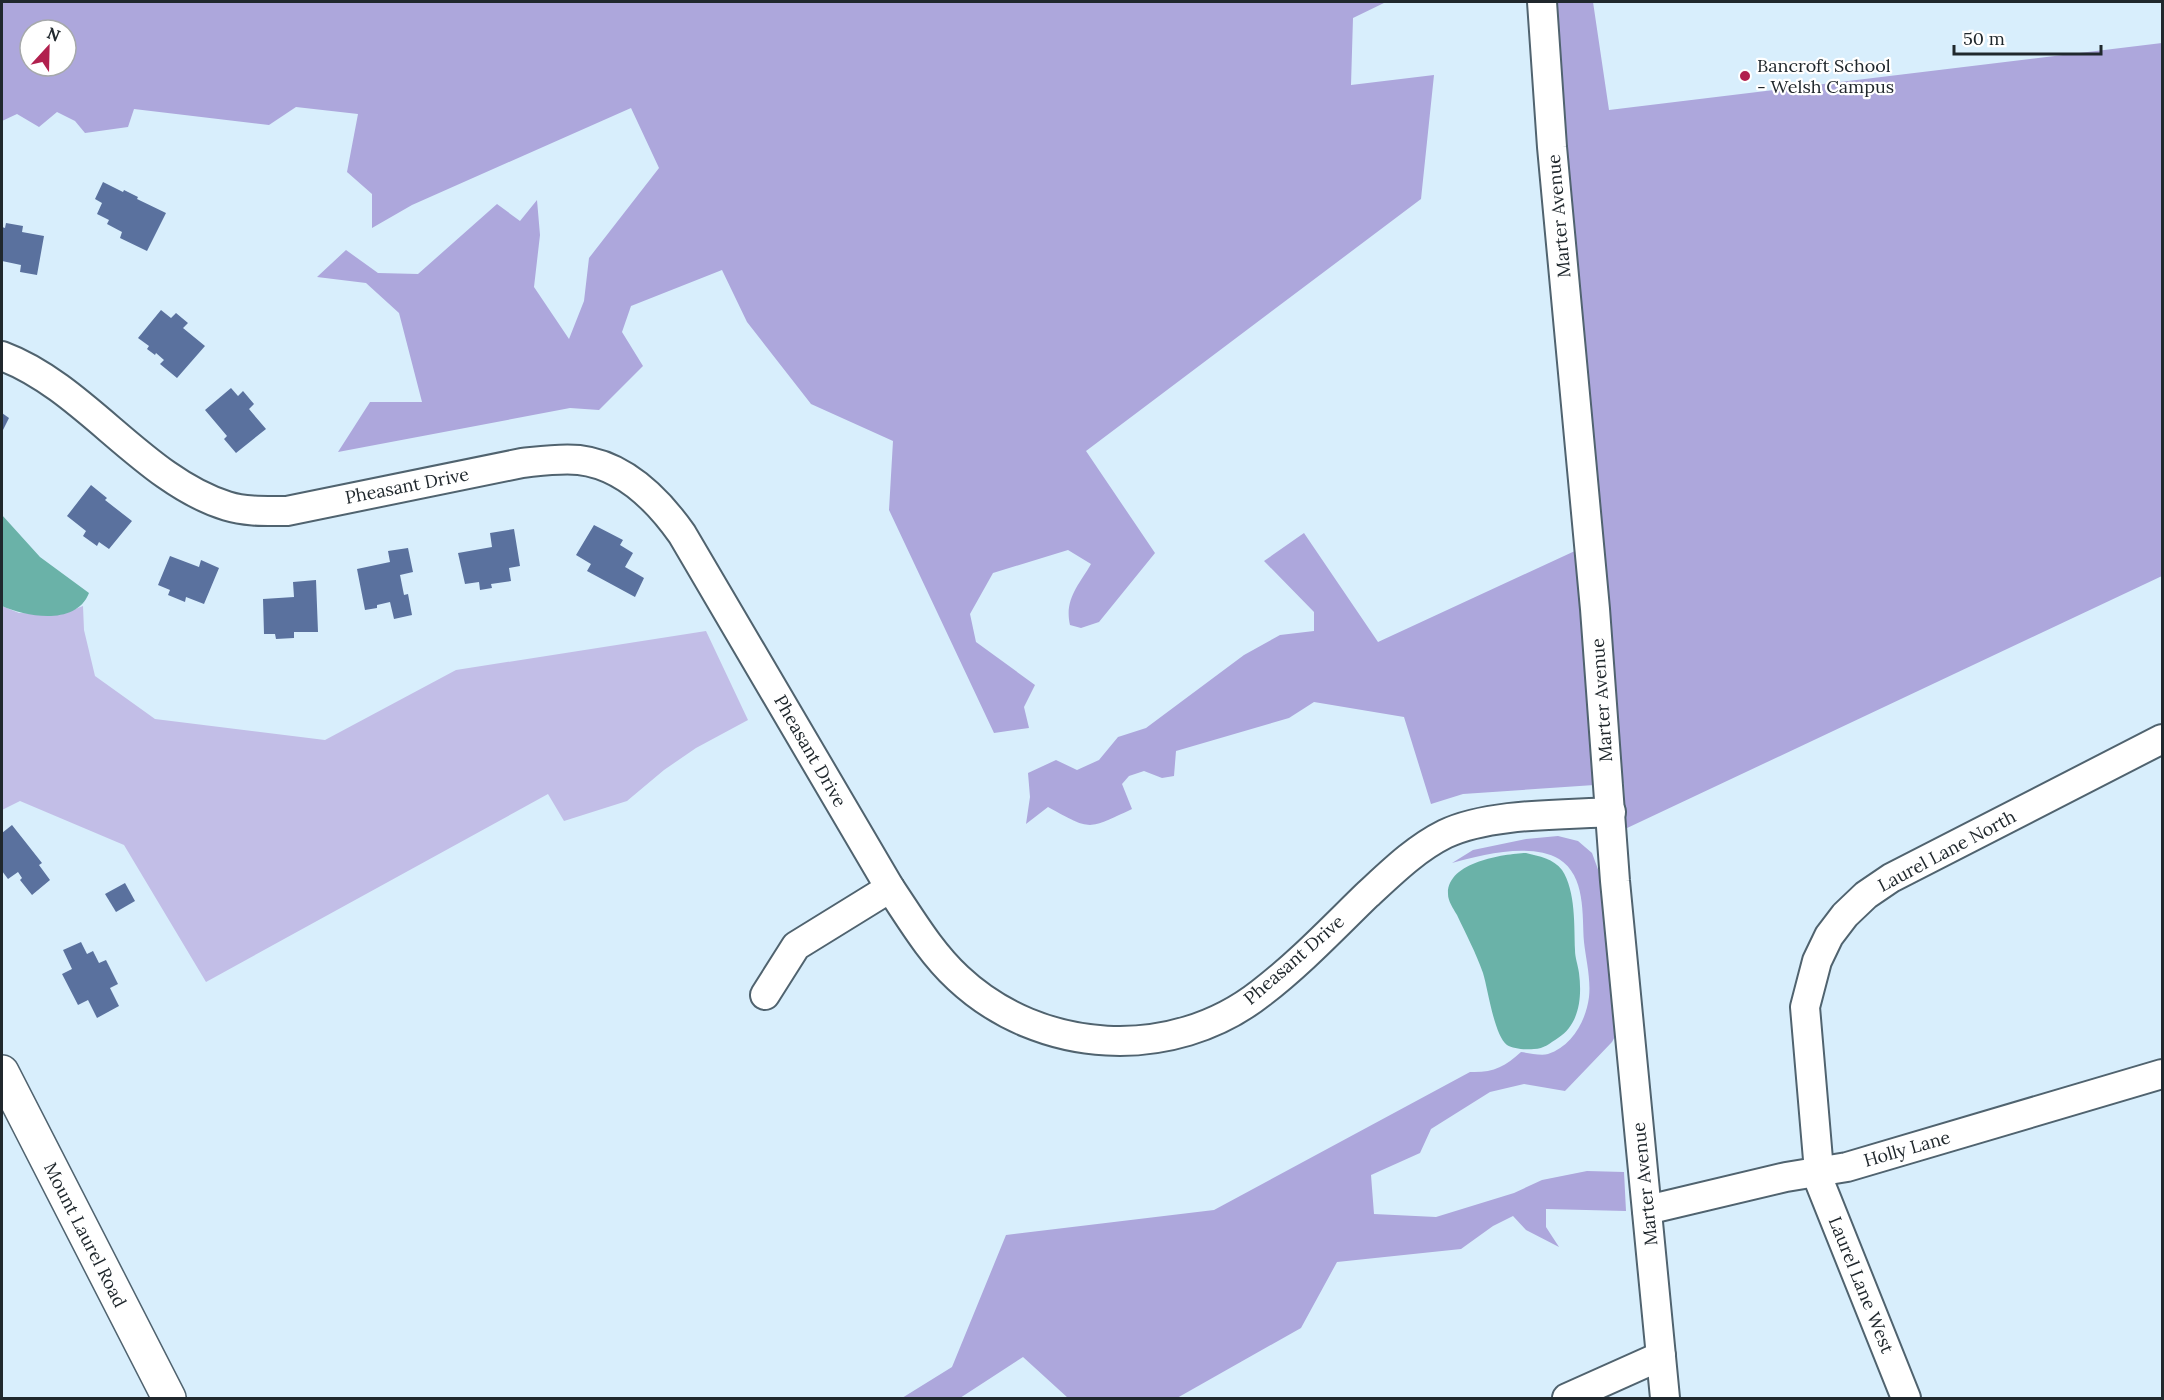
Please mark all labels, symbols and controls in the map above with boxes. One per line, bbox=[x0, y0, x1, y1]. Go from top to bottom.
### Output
north arrow bbox=[18, 18, 78, 78]
scale bar bbox=[1954, 18, 2101, 56]
text: N bbox=[44, 23, 63, 46]
text: 50 m bbox=[1963, 27, 2005, 50]
place label: Bancroft School - Welsh Campus bbox=[1757, 54, 1894, 98]
marker: Bancroft School - Welsh Campus bbox=[1738, 69, 1752, 83]
street label: Marter Avenue bbox=[1542, 153, 1575, 279]
street label: Pheasant Drive bbox=[343, 462, 471, 509]
street label: Marter Avenue bbox=[1586, 637, 1617, 763]
street label: Pheasant Drive bbox=[769, 691, 852, 811]
street label: Laurel Lane North bbox=[1874, 804, 2020, 897]
street label: Pheasant Drive bbox=[1239, 910, 1349, 1010]
street label: Marter Avenue bbox=[1627, 1121, 1662, 1247]
street label: Holly Lane bbox=[1861, 1125, 1953, 1172]
street label: Mount Laurel Road bbox=[39, 1158, 132, 1311]
street label: Laurel Lane West bbox=[1824, 1213, 1899, 1357]

